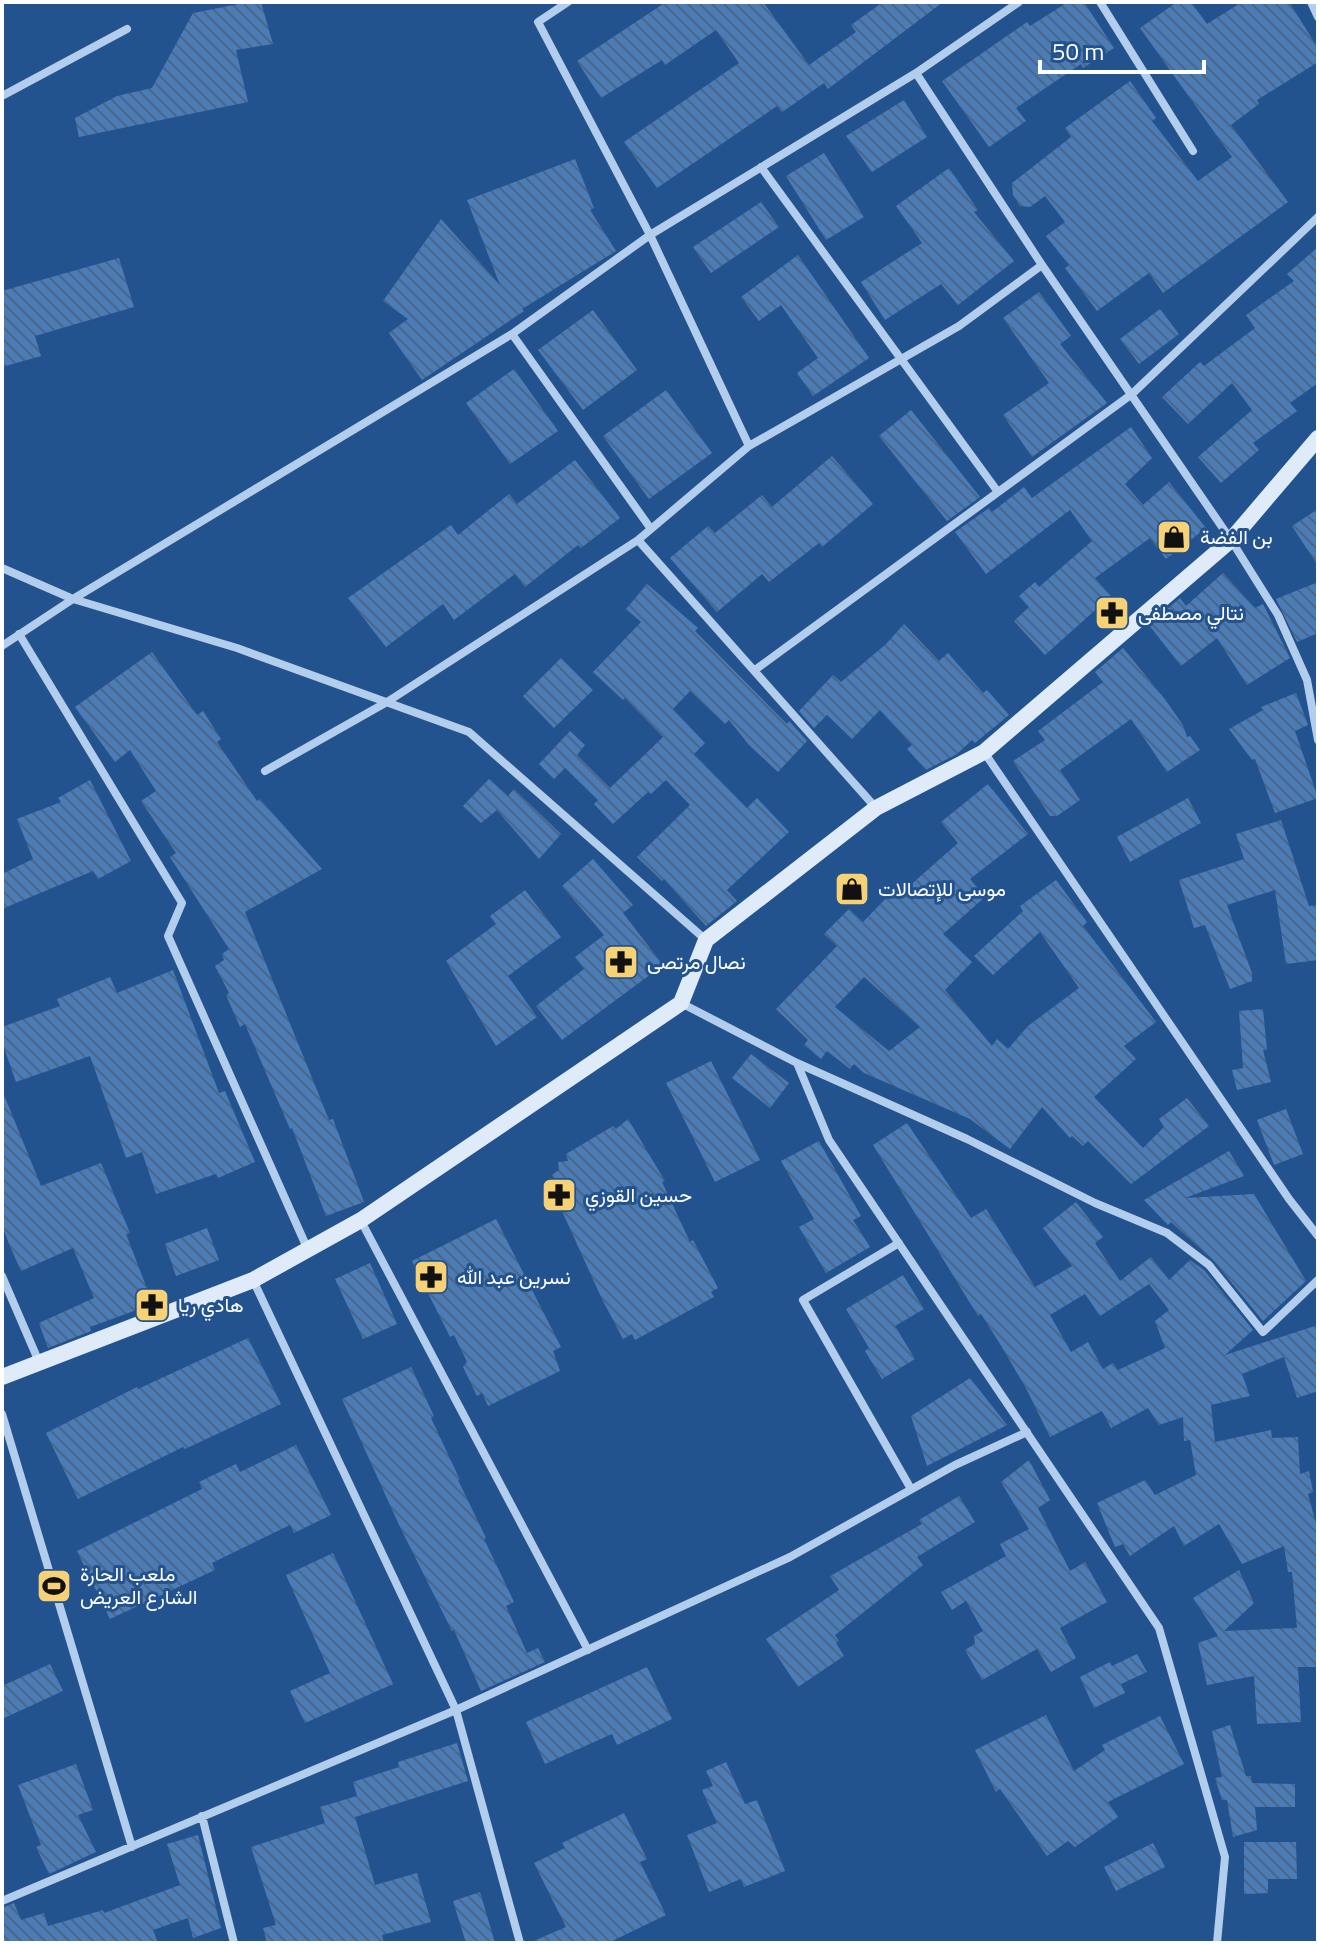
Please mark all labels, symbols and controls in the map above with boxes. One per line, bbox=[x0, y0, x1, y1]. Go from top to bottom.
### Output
scale bar bbox=[1040, 24, 1204, 74]
text: 50 m bbox=[1052, 33, 1104, 69]
shop icon: بن الفضة bbox=[1155, 518, 1193, 556]
place label: بن الفضة bbox=[1200, 521, 1273, 552]
pharmacy icon: نتالي مصطفى bbox=[1093, 594, 1131, 632]
place label: نتالي مصطفى bbox=[1138, 597, 1244, 630]
shop icon: موسى للإتصالات bbox=[833, 870, 871, 908]
place label: موسى للإتصالات bbox=[878, 873, 1006, 904]
pharmacy icon: نصال مرتصى bbox=[602, 943, 640, 981]
place label: نصال مرتصى bbox=[647, 946, 746, 977]
pharmacy icon: حسين القوزي bbox=[540, 1176, 578, 1214]
place label: حسين القوزي bbox=[585, 1179, 692, 1212]
pharmacy icon: نسرين عبد الله bbox=[412, 1258, 450, 1296]
place label: نسرين عبد الله bbox=[457, 1261, 571, 1292]
pharmacy icon: هادي ريا bbox=[133, 1286, 171, 1324]
place label: هادي ريا bbox=[178, 1289, 244, 1322]
place label: ملعب الحارة الشارع العريض bbox=[80, 1558, 197, 1612]
sports icon: ملعب الحارة الشارع العريض bbox=[35, 1567, 73, 1605]

